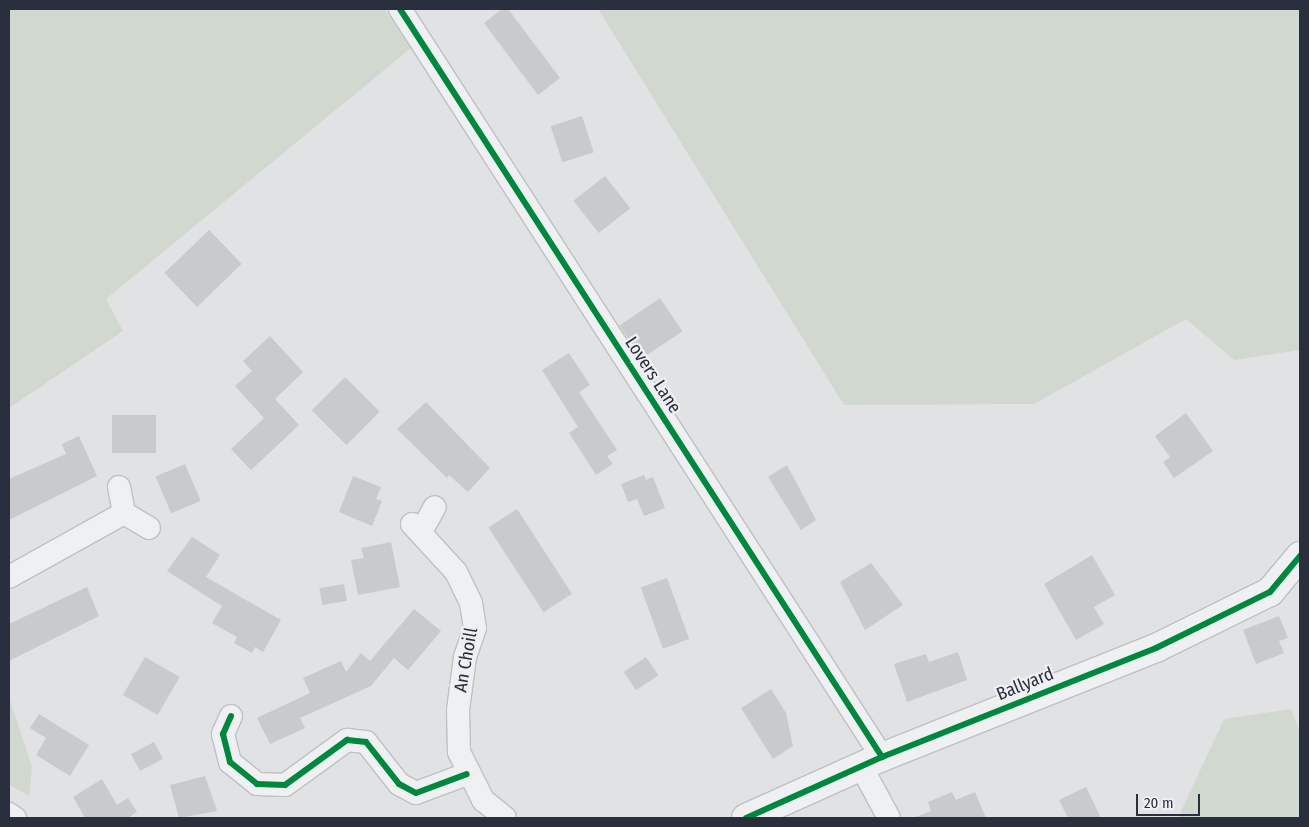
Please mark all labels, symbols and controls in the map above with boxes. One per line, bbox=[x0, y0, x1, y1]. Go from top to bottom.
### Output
street label: Lovers Lane bbox=[620, 333, 686, 417]
street label: An Choill bbox=[450, 626, 482, 694]
street label: Ballyard bbox=[993, 663, 1057, 705]
scale bar bbox=[1139, 784, 1203, 816]
text: 20 m bbox=[1144, 794, 1174, 812]

